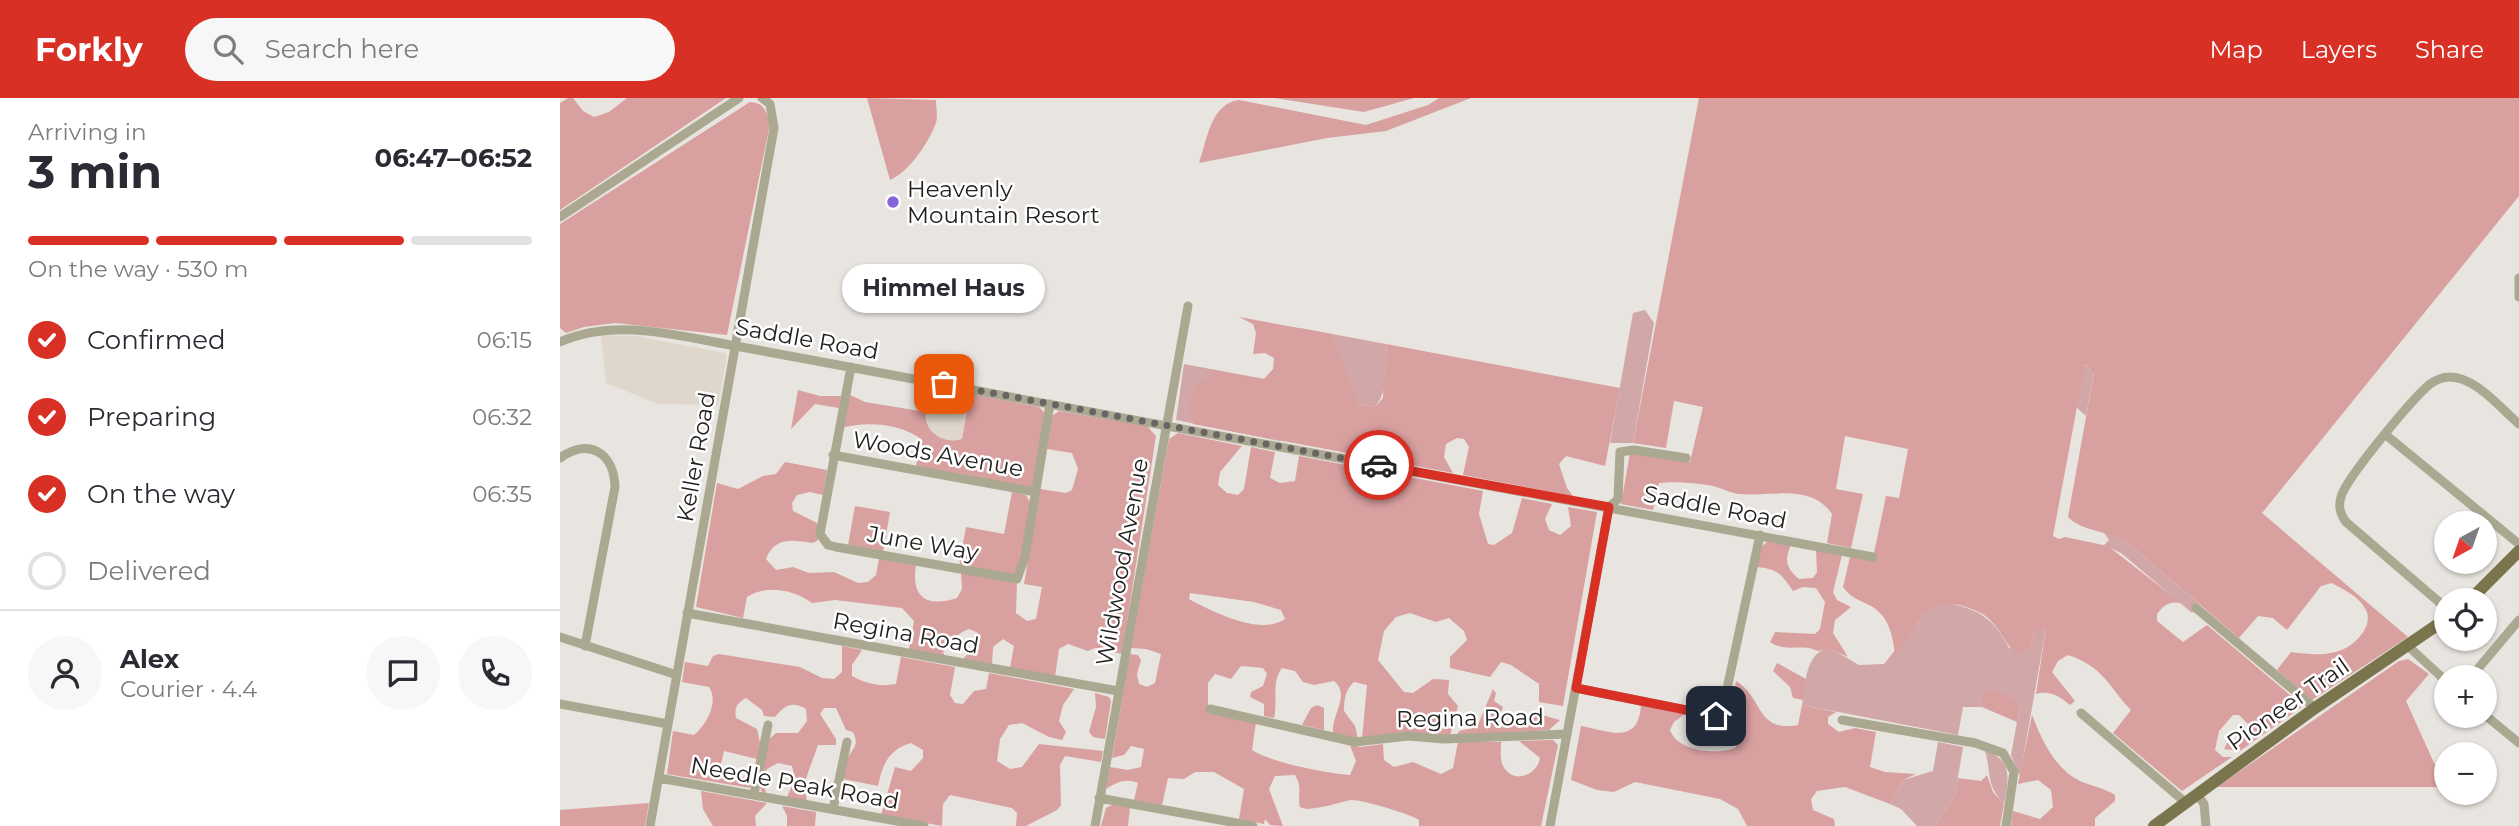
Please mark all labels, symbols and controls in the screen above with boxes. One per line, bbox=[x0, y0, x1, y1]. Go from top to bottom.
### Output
search box bbox=[185, 18, 675, 81]
text: Forkly bbox=[35, 29, 143, 69]
icon: search bbox=[209, 30, 247, 68]
text: Search here bbox=[265, 33, 419, 65]
text: Map bbox=[2209, 35, 2263, 64]
text: Layers bbox=[2301, 35, 2377, 64]
text: Share bbox=[2415, 35, 2484, 64]
text: Arriving in bbox=[28, 118, 147, 146]
text: 06:47–06:52 bbox=[375, 142, 532, 174]
text: 3 min bbox=[28, 143, 162, 200]
place label: Heavenly Mountain Resort bbox=[907, 175, 1100, 229]
marker: Heavenly Mountain Resort bbox=[885, 194, 901, 210]
text: On the way · 530 m bbox=[28, 255, 248, 283]
callout: Himmel Haus bbox=[842, 265, 1046, 314]
text: Himmel Haus bbox=[862, 274, 1025, 302]
street label: Saddle Road bbox=[733, 313, 881, 365]
icon: check bbox=[28, 321, 66, 359]
text: Confirmed bbox=[87, 324, 226, 356]
text: 06:15 bbox=[477, 326, 532, 354]
pin bbox=[914, 354, 974, 414]
icon: bag bbox=[925, 365, 963, 403]
street label: Keller Road bbox=[671, 390, 721, 524]
icon: check bbox=[28, 398, 66, 436]
text: Preparing bbox=[87, 401, 216, 433]
text: 06:32 bbox=[472, 403, 532, 431]
street label: Woods Avenue bbox=[850, 425, 1026, 483]
courier bbox=[1344, 430, 1414, 500]
icon: car bbox=[1360, 446, 1398, 484]
street label: Wildwood Avenue bbox=[1090, 456, 1154, 668]
icon: check bbox=[28, 475, 66, 513]
text: On the way bbox=[87, 478, 235, 510]
street label: Saddle Road bbox=[1641, 479, 1789, 535]
text: 06:35 bbox=[472, 480, 532, 508]
north arrow bbox=[2434, 511, 2497, 574]
map controls bbox=[2434, 511, 2497, 805]
street label: June Way bbox=[864, 519, 981, 567]
text: Delivered bbox=[87, 555, 211, 587]
button: locate bbox=[2434, 588, 2497, 651]
street label: Regina Road bbox=[831, 606, 981, 660]
button: person bbox=[28, 636, 102, 710]
button: chat bbox=[366, 636, 440, 710]
button: phone bbox=[458, 636, 532, 710]
text: Alex bbox=[120, 643, 179, 675]
street label: Pioneer Trail bbox=[2221, 652, 2355, 756]
button: + bbox=[2434, 665, 2497, 728]
text: Courier · 4.4 bbox=[120, 675, 257, 703]
pin bbox=[1686, 686, 1746, 746]
icon: home bbox=[1697, 697, 1735, 735]
street label: Regina Road bbox=[1396, 703, 1544, 733]
button: − bbox=[2434, 742, 2497, 805]
street label: Needle Peak Road bbox=[688, 751, 902, 815]

